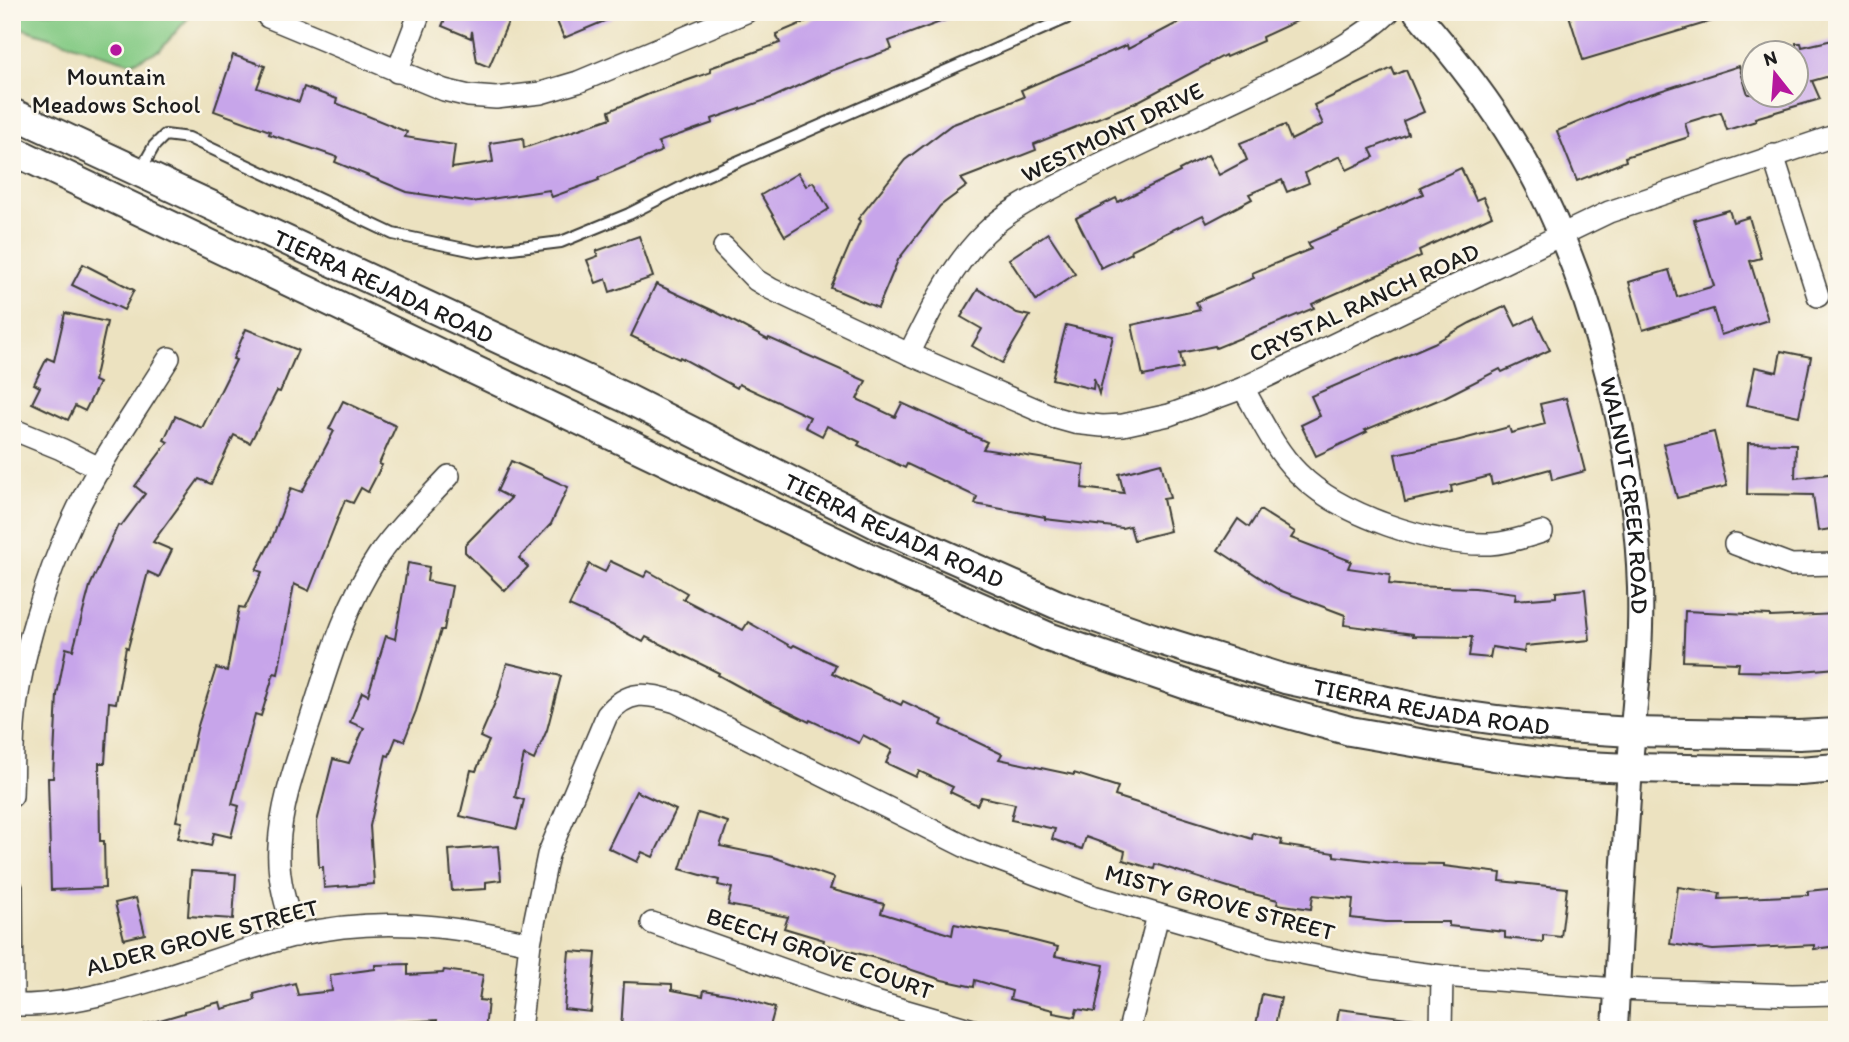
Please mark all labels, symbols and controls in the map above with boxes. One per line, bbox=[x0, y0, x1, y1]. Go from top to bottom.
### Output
north arrow bbox=[1741, 38, 1811, 108]
marker: Mountain Meadows School bbox=[108, 42, 124, 58]
text: N bbox=[1761, 45, 1780, 71]
place label: Mountain Meadows School bbox=[32, 62, 200, 119]
street label: WESTMONT DRIVE bbox=[1016, 75, 1208, 189]
street label: TIERRA REJADA ROAD bbox=[269, 222, 499, 349]
street label: CRYSTAL RANCH ROAD bbox=[1244, 236, 1484, 368]
street label: WALNUT CREEK ROAD bbox=[1594, 374, 1655, 614]
street label: TIERRA REJADA ROAD bbox=[780, 466, 1009, 594]
street label: TIERRA REJADA ROAD bbox=[1311, 671, 1551, 740]
street label: MISTY GROVE STREET bbox=[1102, 857, 1339, 947]
street label: ALDER GROVE STREET bbox=[82, 892, 322, 982]
street label: BEECH GROVE COURT bbox=[703, 901, 938, 1006]

